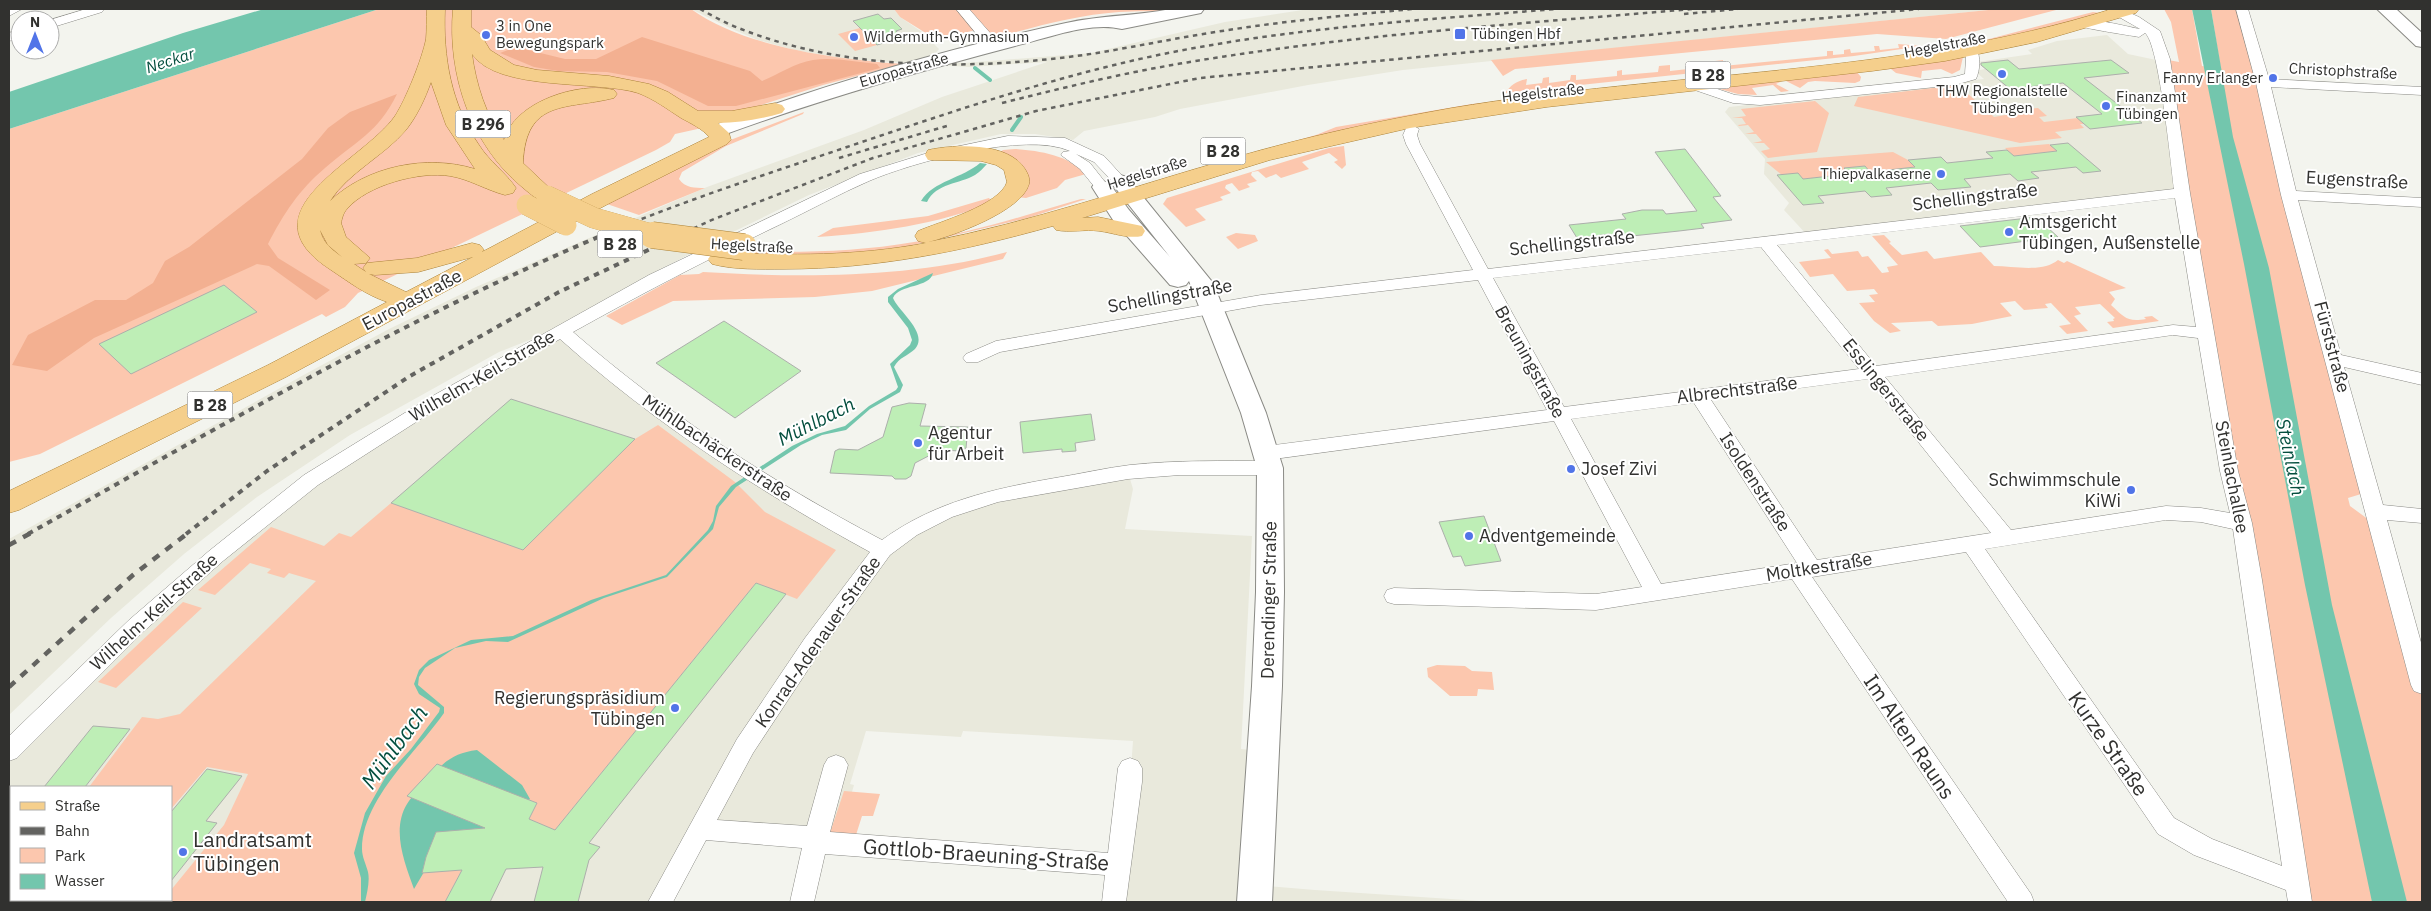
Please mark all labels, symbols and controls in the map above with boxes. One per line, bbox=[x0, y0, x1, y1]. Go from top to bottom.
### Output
north arrow bbox=[10, 10, 60, 60]
text: N bbox=[30, 13, 40, 31]
place label: 3 in One Bewegungspark bbox=[496, 16, 604, 52]
place label: Tübingen Hbf bbox=[1471, 24, 1561, 43]
place label: Wildermuth-Gymnasium bbox=[864, 27, 1029, 46]
marker: Tübingen Hbf bbox=[1453, 27, 1467, 41]
street label: Hegelstraße bbox=[1902, 27, 1987, 62]
marker: 3 in One Bewegungspark bbox=[480, 29, 492, 41]
marker: Wildermuth-Gymnasium bbox=[848, 31, 860, 43]
water label: Neckar bbox=[143, 42, 198, 77]
street label: Europastraße bbox=[857, 48, 950, 91]
street label: Christophstraße bbox=[2288, 58, 2398, 83]
road number: B 28 bbox=[1686, 62, 1730, 88]
marker: THW Regionalstelle Tübingen bbox=[1996, 68, 2008, 80]
place label: Fanny Erlanger bbox=[2163, 68, 2263, 87]
marker: Fanny Erlanger bbox=[2267, 72, 2279, 84]
street label: Hegelstraße bbox=[1501, 79, 1585, 106]
place label: THW Regionalstelle Tübingen bbox=[1936, 81, 2068, 117]
place label: Finanzamt Tübingen bbox=[2116, 87, 2187, 123]
marker: Finanzamt Tübingen bbox=[2100, 100, 2112, 112]
road number: B 296 bbox=[456, 110, 510, 138]
road number: B 28 bbox=[1200, 138, 1246, 164]
street label: Hegelstraße bbox=[1105, 151, 1189, 194]
place label: Thiepvalkaserne bbox=[1820, 164, 1931, 183]
street label: Eugenstraße bbox=[2305, 165, 2409, 194]
marker: Thiepvalkaserne bbox=[1935, 168, 1947, 180]
street label: Schellingstraße bbox=[1911, 177, 2039, 216]
place label: Amtsgericht Tübingen, Außenstelle bbox=[2019, 210, 2200, 254]
street label: Schellingstraße bbox=[1508, 224, 1636, 261]
marker: Amtsgericht Tübingen, Außenstelle bbox=[2003, 226, 2015, 238]
road number: B 28 bbox=[598, 230, 642, 258]
street label: Hegelstraße bbox=[710, 234, 794, 257]
street label: Europastraße bbox=[358, 264, 466, 336]
street label: Schellingstraße bbox=[1106, 273, 1234, 318]
street label: Fürststraße bbox=[2309, 299, 2356, 395]
street label: Breuningstraße bbox=[1490, 301, 1571, 422]
street label: Wilhelm-Keil-Straße bbox=[405, 324, 559, 427]
street label: Esslingerstraße bbox=[1838, 334, 1935, 446]
street label: Albrechtstraße bbox=[1675, 371, 1799, 408]
street label: Mühlbachäckerstraße bbox=[638, 389, 797, 506]
water label: Mühlbach bbox=[773, 391, 859, 451]
road number: B 28 bbox=[188, 392, 232, 418]
water label: Steinlach bbox=[2271, 416, 2311, 498]
street label: Steinlachallee bbox=[2210, 419, 2255, 535]
place label: Agentur für Arbeit bbox=[928, 421, 1004, 465]
street label: Isoldenstraße bbox=[1715, 428, 1796, 536]
marker: Agentur für Arbeit bbox=[912, 437, 924, 449]
place label: Josef Zivi bbox=[1581, 457, 1657, 480]
marker: Josef Zivi bbox=[1565, 463, 1577, 475]
place label: Schwimmschule KiWi bbox=[1989, 468, 2121, 512]
marker: Schwimmschule KiWi bbox=[2125, 484, 2137, 496]
street label: Derendinger Straße bbox=[1256, 521, 1281, 679]
place label: Adventgemeinde bbox=[1479, 524, 1616, 547]
marker: Adventgemeinde bbox=[1463, 530, 1475, 542]
street label: Moltkestraße bbox=[1764, 547, 1874, 586]
street label: Wilhelm-Keil-Straße bbox=[85, 548, 223, 675]
street label: Konrad-Adenauer-Straße bbox=[750, 552, 886, 732]
street label: Im Alten Rauns bbox=[1858, 669, 1962, 804]
street label: Kurze Straße bbox=[2062, 685, 2155, 801]
place label: Regierungspräsidium Tübingen bbox=[494, 686, 665, 730]
water label: Mühlbach bbox=[354, 699, 434, 794]
marker: Regierungspräsidium Tübingen bbox=[669, 702, 681, 714]
legend bbox=[10, 786, 172, 901]
text: Straße bbox=[55, 796, 100, 815]
text: Bahn bbox=[55, 821, 90, 840]
place label: Landratsamt Tübingen bbox=[193, 825, 312, 877]
street label: Gottlob-Braeuning-Straße bbox=[862, 831, 1110, 877]
text: Park bbox=[55, 846, 85, 865]
marker: Landratsamt Tübingen bbox=[177, 846, 189, 858]
text: Wasser bbox=[55, 871, 105, 890]

